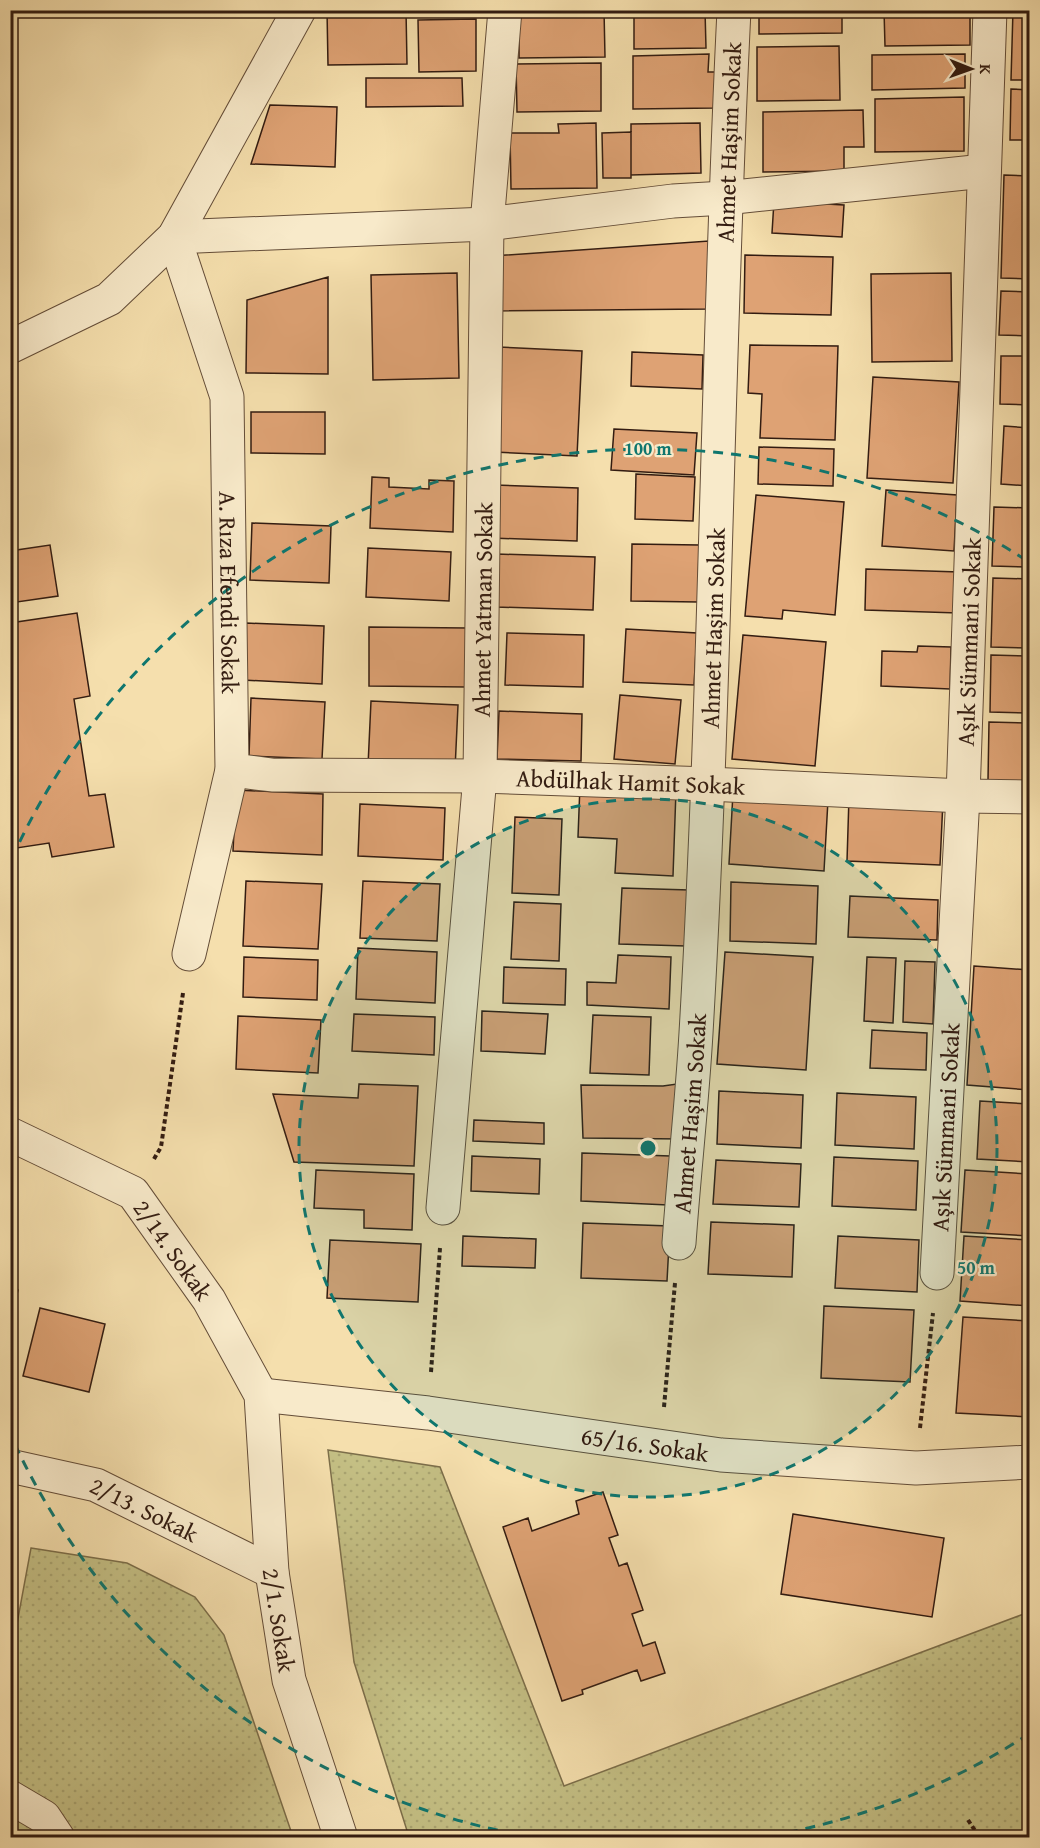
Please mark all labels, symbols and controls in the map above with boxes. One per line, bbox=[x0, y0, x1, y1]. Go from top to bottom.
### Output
north arrow bbox=[941, 39, 1001, 99]
street label: Ahmet Haşim Sokak bbox=[707, 40, 750, 243]
text: K bbox=[974, 64, 998, 75]
text: 100 m bbox=[624, 435, 672, 462]
street label: A. Rıza Efendi Sokak bbox=[211, 491, 248, 695]
street label: Ahmet Yatman Sokak bbox=[463, 501, 501, 717]
street label: Ahmet Haşim Sokak bbox=[692, 526, 733, 729]
street label: Aşık Sümmani Sokak bbox=[947, 536, 989, 747]
street label: Abdülhak Hamit Sokak bbox=[516, 760, 747, 803]
street label: Ahmet Haşim Sokak bbox=[664, 1011, 715, 1215]
street label: Aşık Sümmani Sokak bbox=[922, 1021, 968, 1232]
centre of rings bbox=[638, 1138, 658, 1158]
street label: 2/14. Sokak bbox=[125, 1192, 222, 1308]
text: 50 m bbox=[957, 1254, 996, 1281]
street label: 65/16. Sokak bbox=[579, 1418, 712, 1471]
street label: 2/13. Sokak bbox=[84, 1467, 205, 1551]
street label: 2/1. Sokak bbox=[254, 1565, 305, 1676]

